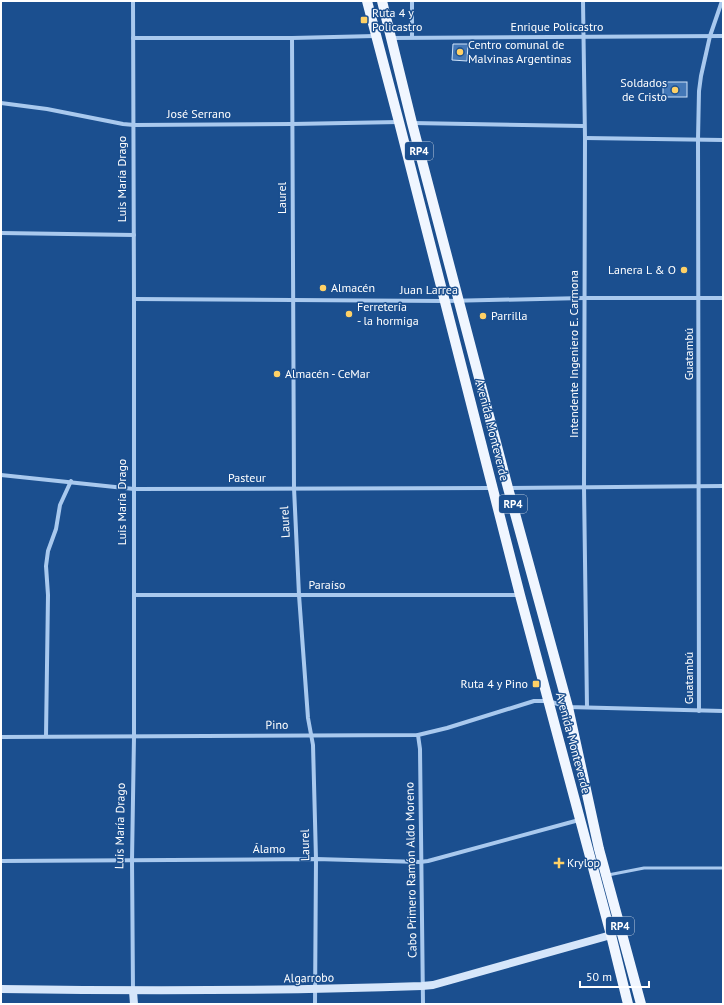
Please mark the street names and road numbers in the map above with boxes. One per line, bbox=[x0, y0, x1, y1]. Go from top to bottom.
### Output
street label: Enrique Policastro bbox=[511, 19, 603, 34]
street label: José Serrano bbox=[166, 106, 231, 121]
street label: Luis María Drago bbox=[114, 136, 129, 222]
road number: RP4 bbox=[405, 142, 433, 160]
street label: Laurel bbox=[274, 181, 289, 214]
street label: Intendente Ingeniero E. Carmona bbox=[566, 270, 581, 438]
street label: Juan Larrea bbox=[399, 282, 458, 297]
street label: Guatambú bbox=[681, 328, 696, 380]
street label: Avenida Monteverde bbox=[473, 377, 512, 482]
street label: Luis María Drago bbox=[114, 459, 129, 545]
street label: Pasteur bbox=[228, 470, 266, 485]
road number: RP4 bbox=[499, 495, 527, 513]
street label: Laurel bbox=[276, 505, 293, 538]
street label: Paraíso bbox=[309, 577, 345, 592]
street label: Guatambú bbox=[681, 652, 696, 704]
street label: Avenida Monteverde bbox=[553, 691, 594, 795]
street label: Pino bbox=[265, 717, 289, 732]
street label: Cabo Primero Ramón Aldo Moreno bbox=[401, 782, 420, 958]
street label: Luis María Drago bbox=[111, 783, 128, 869]
street label: Laurel bbox=[297, 828, 312, 861]
street label: Álamo bbox=[253, 841, 285, 856]
road number: RP4 bbox=[606, 917, 634, 935]
street label: Algarrobo bbox=[284, 970, 334, 985]

